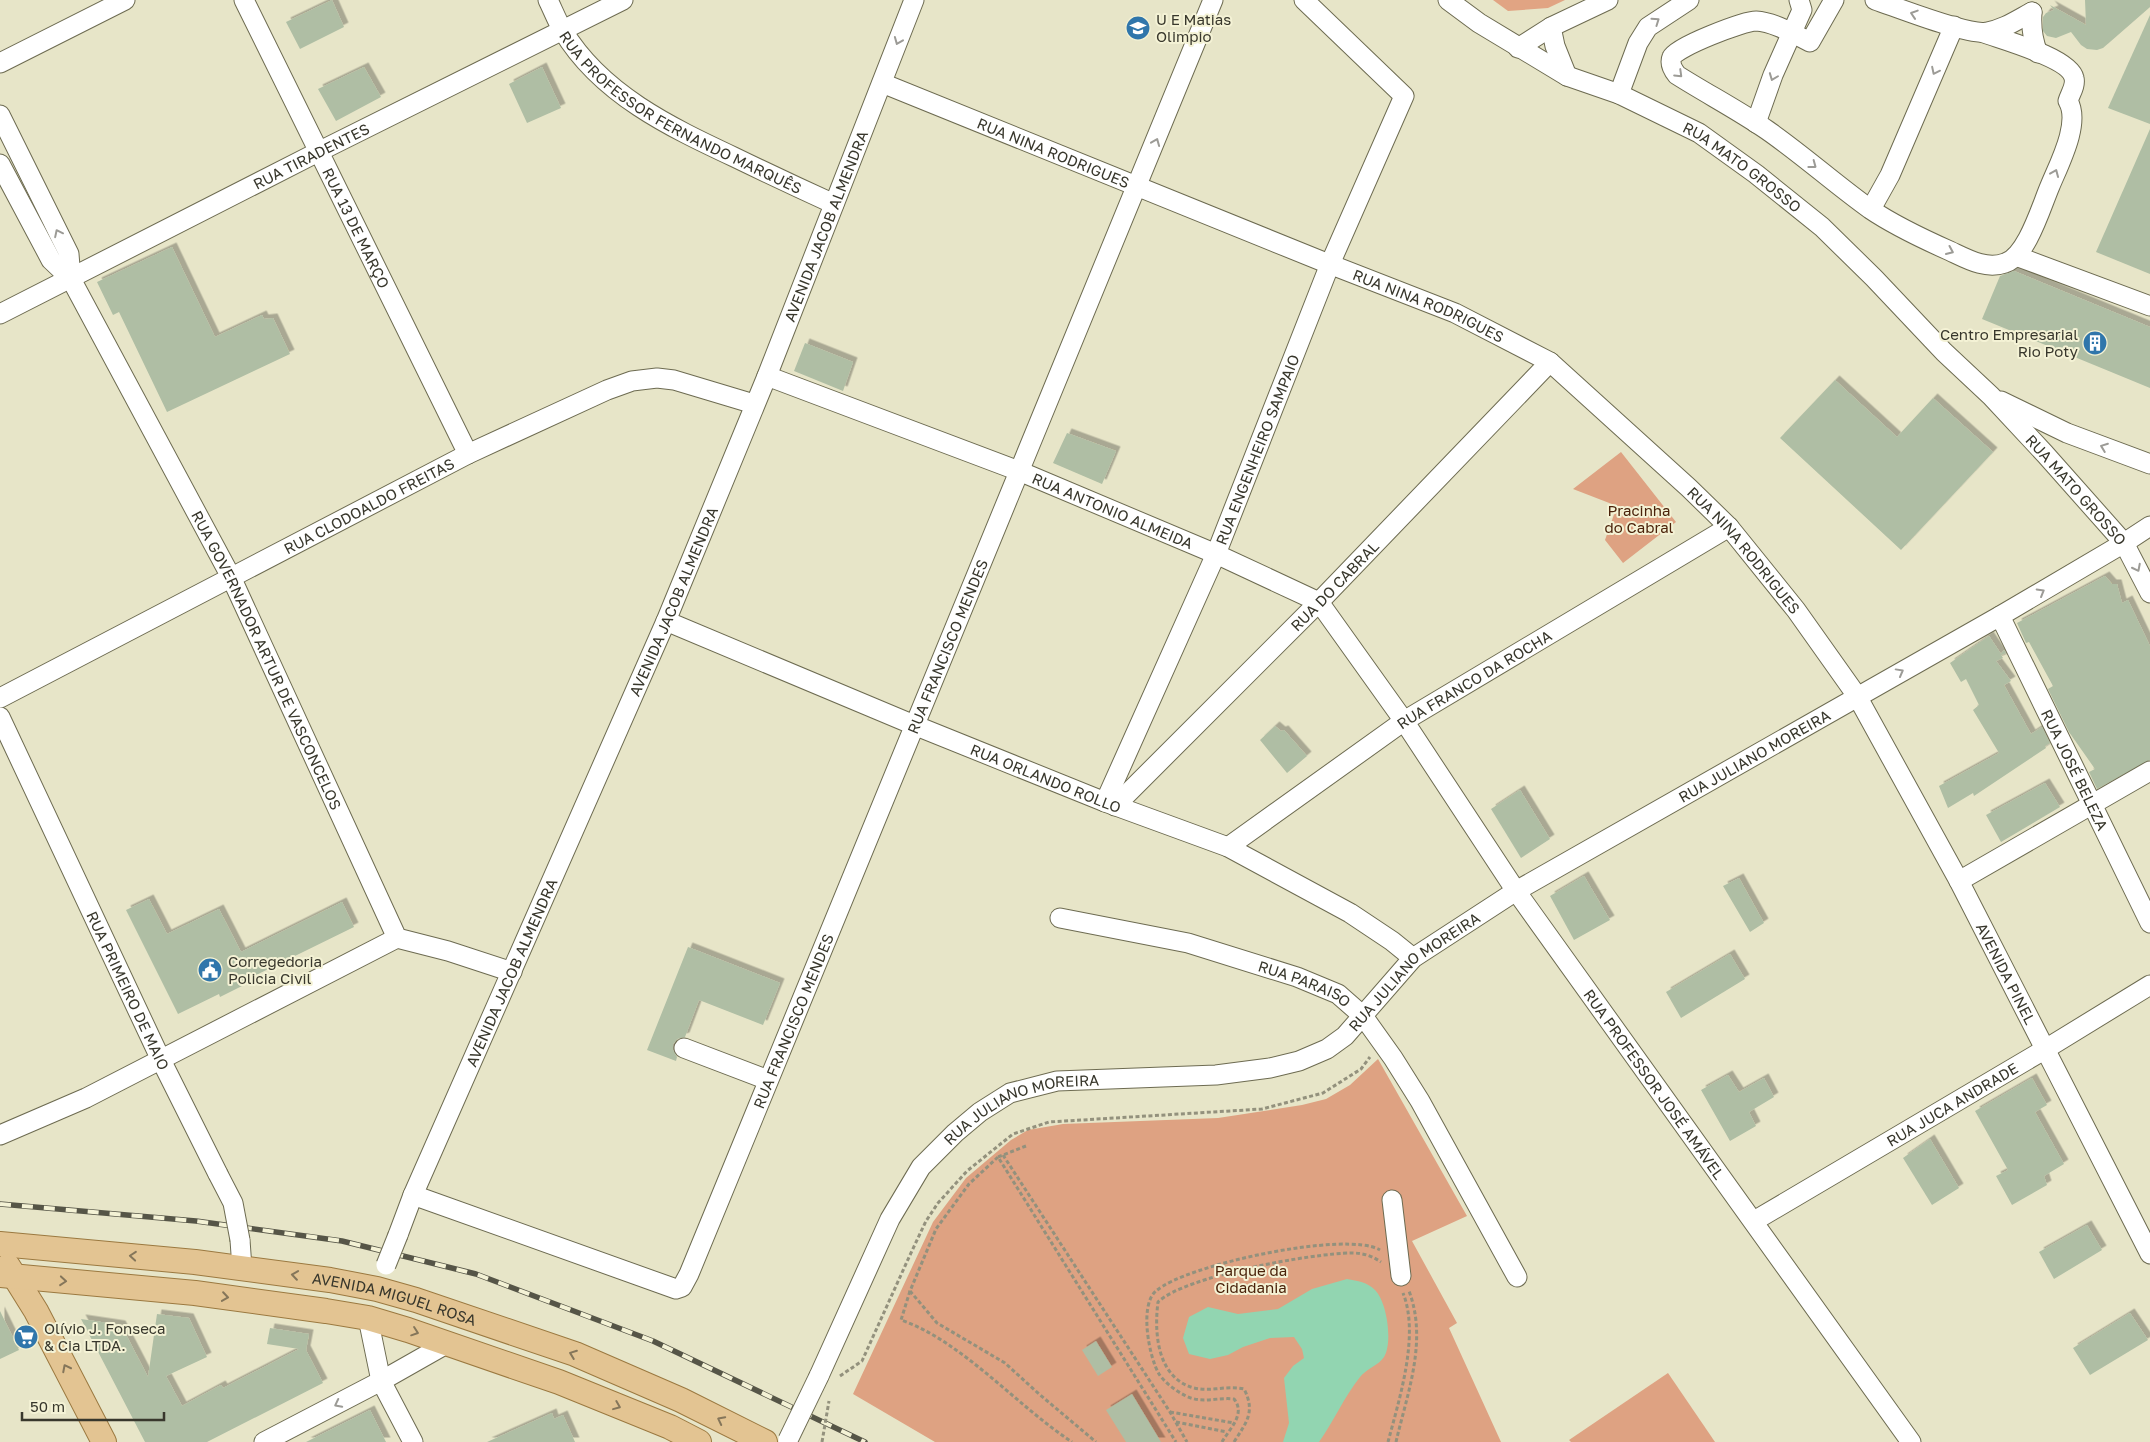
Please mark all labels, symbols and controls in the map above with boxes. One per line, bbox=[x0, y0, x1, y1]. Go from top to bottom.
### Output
place label: U E Matias Olimpio bbox=[1156, 10, 1231, 45]
one-way arrow bbox=[1911, 10, 1919, 20]
school or university icon: U E Matias Olimpio bbox=[1125, 15, 1151, 41]
one-way arrow bbox=[1650, 18, 1660, 27]
street label: RUA PROFESSOR FERNANDO MARQUÊS bbox=[556, 27, 805, 197]
one-way arrow bbox=[894, 36, 904, 45]
one-way arrow bbox=[1931, 66, 1941, 75]
one-way arrow bbox=[1673, 68, 1682, 77]
one-way arrow bbox=[1768, 73, 1778, 81]
street label: RUA NINA RODRIGUES bbox=[975, 114, 1132, 191]
street label: RUA MATO GROSSO bbox=[1680, 118, 1805, 216]
street label: RUA TIRADENTES bbox=[250, 119, 372, 193]
street label: AVENIDA JACOB ALMENDRA bbox=[780, 128, 871, 324]
one-way arrow bbox=[1150, 138, 1160, 147]
one-way arrow bbox=[1807, 160, 1816, 168]
street label: RUA 13 DE MARÇO bbox=[319, 165, 394, 291]
one-way arrow bbox=[2050, 170, 2060, 178]
one-way arrow bbox=[54, 229, 64, 238]
one-way arrow bbox=[1945, 245, 1954, 256]
street label: RUA NINA RODRIGUES bbox=[1350, 265, 1507, 346]
place label: Centro Empresarial Rio Poty bbox=[1940, 325, 2079, 360]
building icon: Centro Empresarial Rio Poty bbox=[2082, 330, 2108, 356]
street label: RUA ENGENHEIRO SAMPAIO bbox=[1211, 352, 1303, 547]
street label: RUA MATO GROSSO bbox=[2022, 431, 2130, 549]
one-way arrow bbox=[2100, 443, 2109, 454]
street label: RUA CLODOALDO FREITAS bbox=[281, 454, 457, 558]
street label: RUA ANTONIO ALMEIDA bbox=[1030, 469, 1196, 552]
street label: RUA NINA RODRIGUES bbox=[1684, 483, 1804, 617]
park label: Pracinha do Cabral bbox=[1605, 501, 1674, 536]
street label: AVENIDA JACOB ALMENDRA bbox=[625, 504, 721, 699]
street label: RUA GOVERNADOR ARTUR DE VASCONCELOS bbox=[188, 507, 346, 812]
street label: RUA DO CABRAL bbox=[1287, 536, 1383, 634]
street label: RUA FRANCISCO MENDES bbox=[903, 556, 991, 736]
one-way arrow bbox=[2131, 563, 2141, 572]
one-way arrow bbox=[2036, 588, 2045, 598]
street label: RUA FRANCO DA ROCHA bbox=[1393, 626, 1555, 732]
one-way arrow bbox=[1894, 669, 1903, 679]
street label: RUA JULIANO MOREIRA bbox=[1675, 705, 1833, 806]
street label: RUA JOSÉ BELEZA bbox=[2038, 706, 2112, 833]
street label: RUA ORLANDO ROLLO bbox=[968, 740, 1123, 816]
street label: AVENIDA JACOB ALMENDRA bbox=[462, 876, 560, 1069]
street label: RUA PRIMEIRO DE MAIO bbox=[83, 908, 173, 1073]
street label: RUA JULIANO MOREIRA bbox=[1344, 908, 1483, 1035]
street label: AVENIDA PINEL bbox=[1973, 920, 2040, 1028]
street label: RUA FRANCISCO MENDES bbox=[749, 931, 837, 1111]
place label: Corregedoria Policia Civil bbox=[228, 952, 322, 987]
street label: RUA PARAISO bbox=[1256, 956, 1355, 1010]
public building icon: Corregedoria Policia Civil bbox=[197, 957, 223, 983]
street label: RUA PROFESSOR JOSÉ AMÁVEL bbox=[1580, 986, 1729, 1183]
street label: RUA JUCA ANDRADE bbox=[1883, 1058, 2021, 1150]
street label: RUA JULIANO MOREIRA bbox=[940, 1070, 1100, 1148]
one-way arrow bbox=[129, 1251, 137, 1262]
park label: Parque da Cidadania bbox=[1215, 1261, 1287, 1296]
street label: AVENIDA MIGUEL ROSA bbox=[311, 1269, 479, 1329]
one-way arrow bbox=[290, 1270, 298, 1281]
one-way arrow bbox=[60, 1275, 68, 1286]
one-way arrow bbox=[221, 1291, 229, 1302]
place label: Olívio J. Fonseca & Cia LTDA. bbox=[44, 1319, 166, 1354]
supermarket icon: Olívio J. Fonseca & Cia LTDA. bbox=[13, 1324, 39, 1350]
one-way arrow bbox=[410, 1327, 419, 1337]
one-way arrow bbox=[569, 1350, 578, 1360]
one-way arrow bbox=[62, 1364, 72, 1373]
scale bar bbox=[22, 1390, 165, 1422]
text: 50 m bbox=[30, 1397, 65, 1415]
one-way arrow bbox=[334, 1398, 343, 1408]
one-way arrow bbox=[612, 1399, 621, 1410]
one-way arrow bbox=[717, 1416, 726, 1426]

